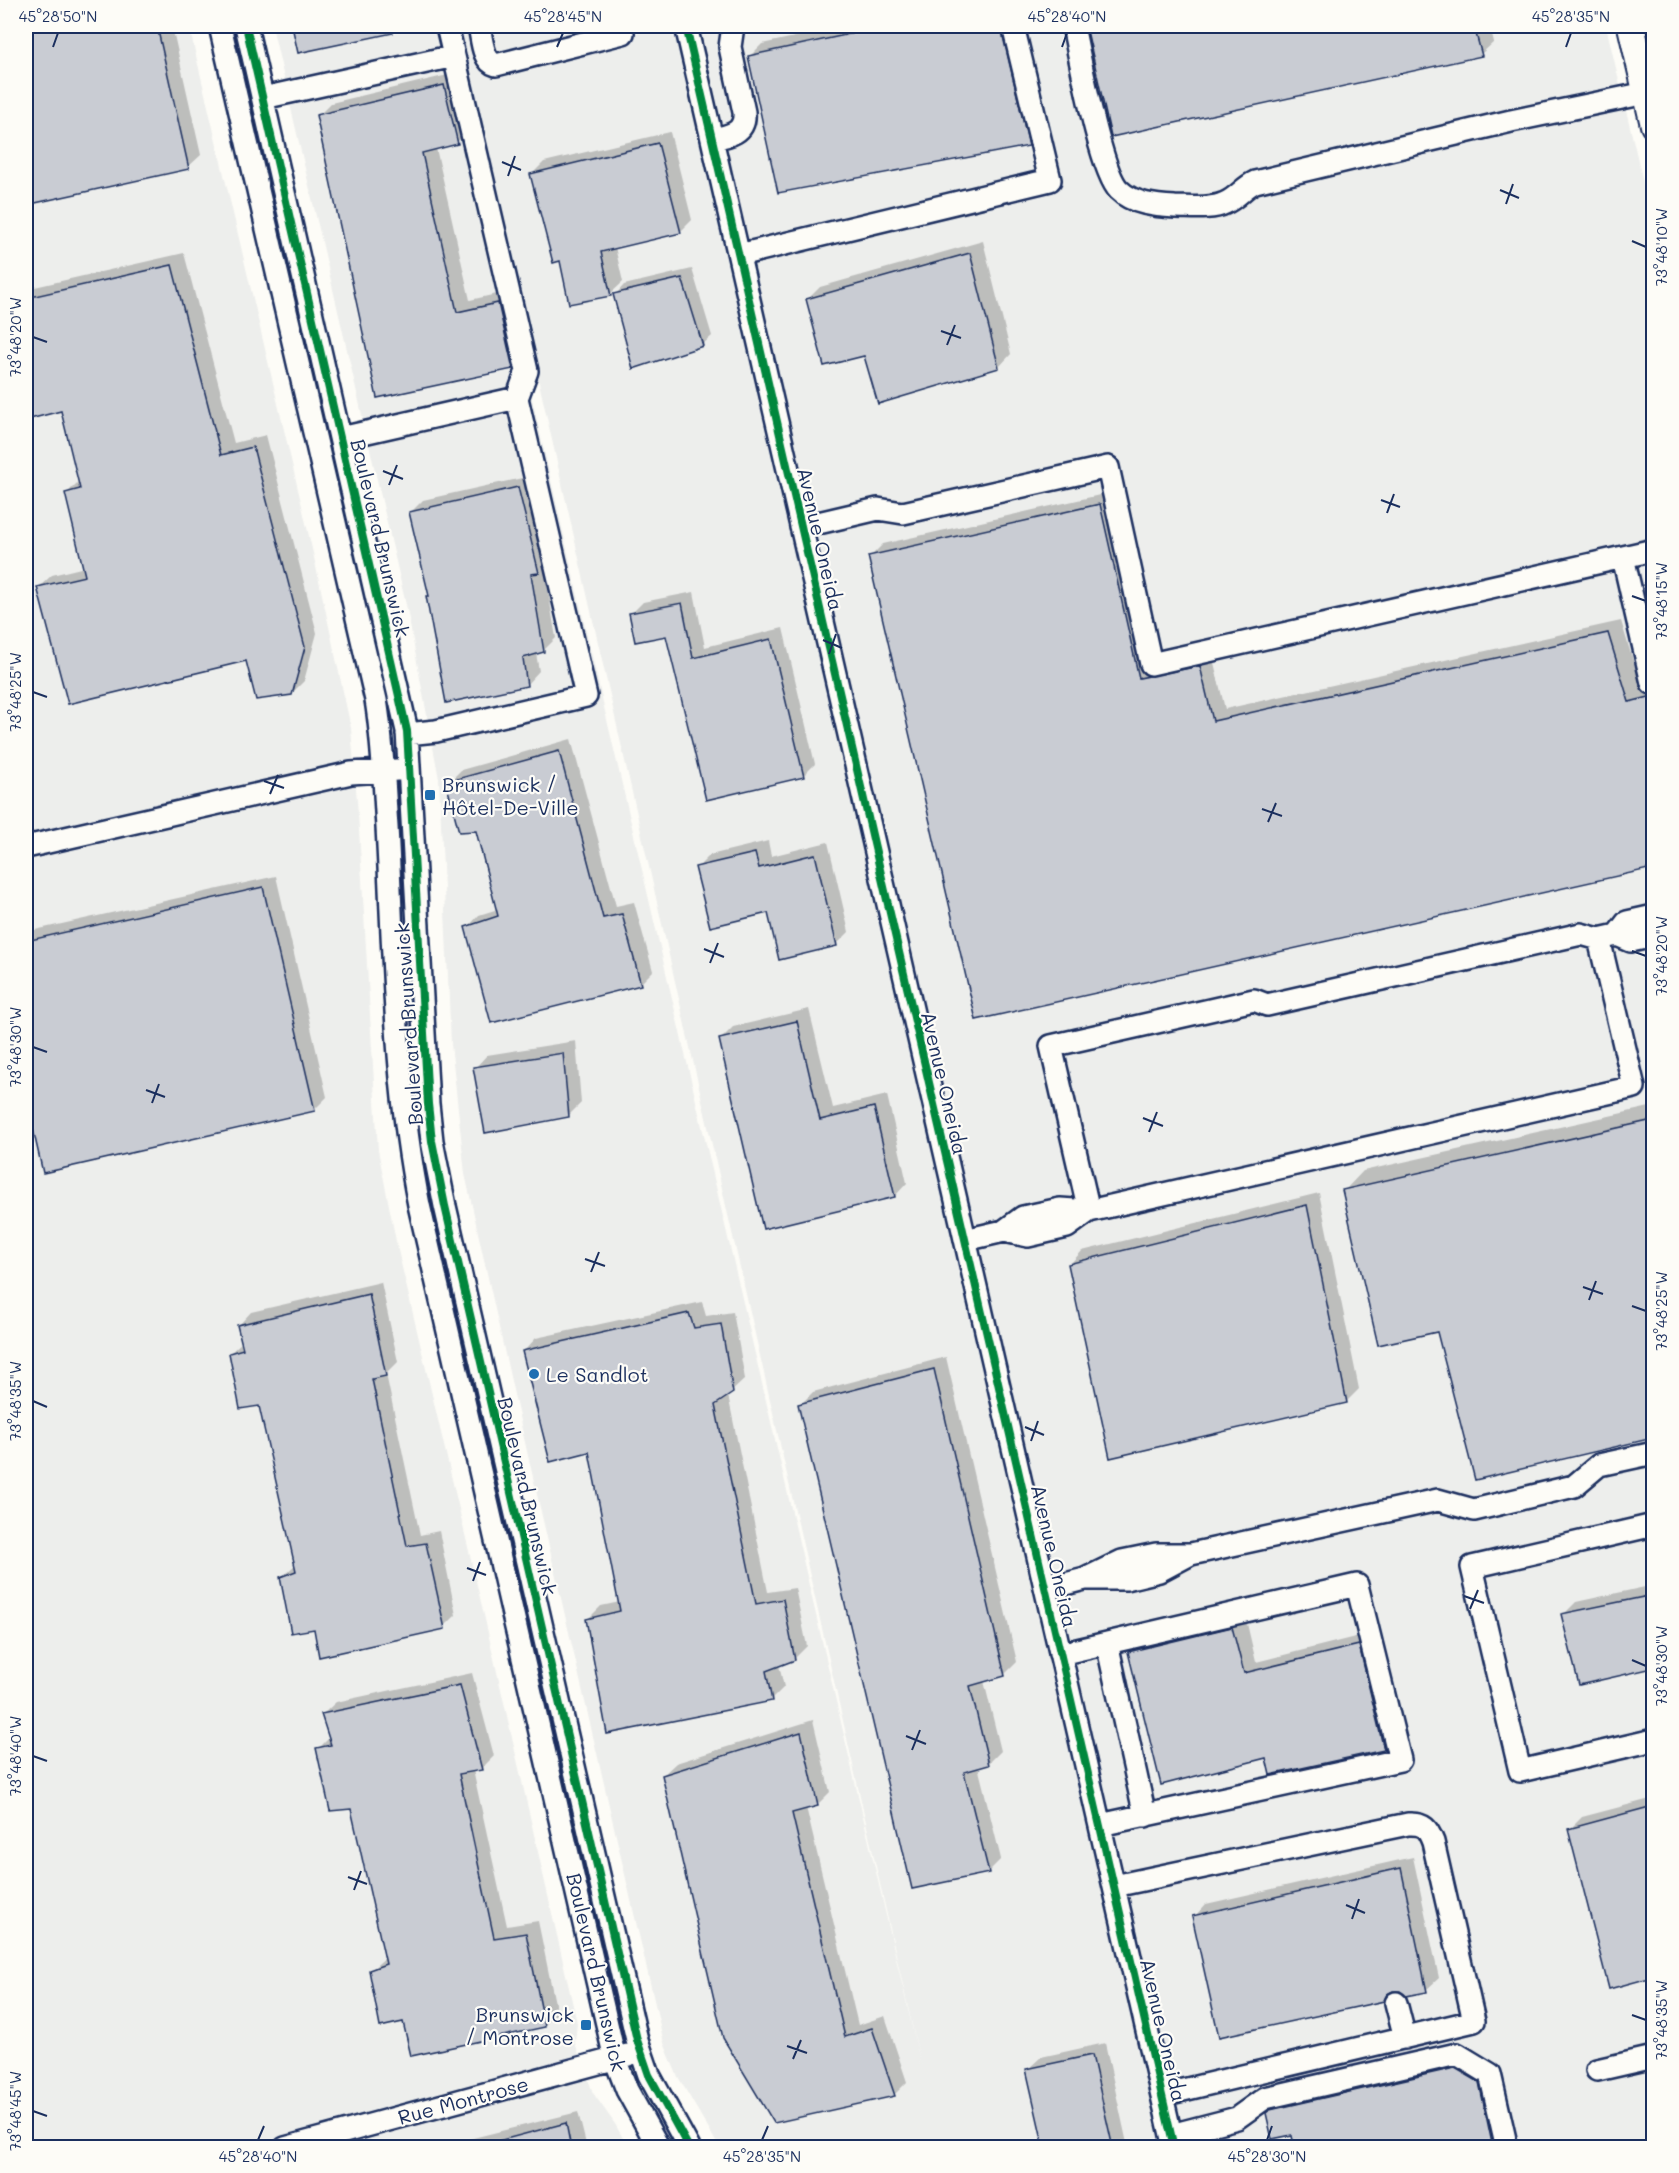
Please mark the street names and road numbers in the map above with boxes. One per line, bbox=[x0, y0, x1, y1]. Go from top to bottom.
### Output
street label: Boulevard Brunswick bbox=[346, 436, 416, 640]
street label: Avenue Oneida bbox=[792, 465, 850, 613]
street label: Boulevard Brunswick bbox=[388, 922, 428, 1126]
street label: Avenue Oneida bbox=[916, 1009, 974, 1157]
street label: Boulevard Brunswick bbox=[493, 1394, 563, 1598]
street label: Avenue Oneida bbox=[1026, 1482, 1084, 1630]
street label: Boulevard Brunswick bbox=[562, 1870, 632, 2074]
street label: Avenue Oneida bbox=[1135, 1956, 1193, 2104]
street label: Rue Montrose bbox=[395, 2070, 531, 2130]

